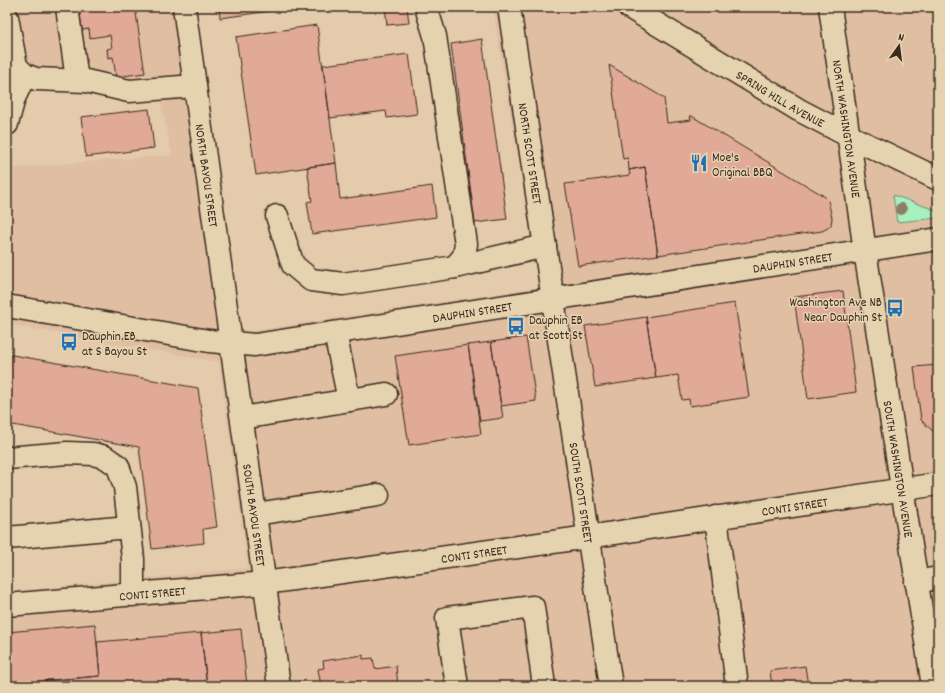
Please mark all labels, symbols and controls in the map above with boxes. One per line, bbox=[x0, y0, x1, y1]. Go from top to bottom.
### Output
north arrow bbox=[879, 26, 919, 66]
text: N bbox=[896, 30, 906, 47]
street label: NORTH WASHINGTON AVENUE bbox=[826, 59, 864, 199]
street label: SPRING HILL AVENUE bbox=[731, 67, 827, 134]
street label: NORTH SCOTT STREET bbox=[512, 102, 546, 206]
street label: NORTH BAYOU STREET bbox=[188, 123, 222, 229]
place label: Moe's Original BBQ bbox=[712, 149, 773, 183]
restaurant icon: Moe's Original BBQ bbox=[689, 153, 709, 173]
street label: DAUPHIN STREET bbox=[752, 249, 834, 280]
place label: Washington Ave NB Near Dauphin St bbox=[790, 294, 882, 328]
street label: DAUPHIN STREET bbox=[431, 298, 514, 329]
bus stop icon: Washington Ave NB Near Dauphin St bbox=[885, 298, 905, 318]
place label: Dauphin EB at Scott St bbox=[529, 312, 583, 346]
bus stop icon: Dauphin EB at Scott St bbox=[506, 316, 526, 336]
place label: Dauphin EB at S Bayou St bbox=[82, 328, 147, 362]
bus stop icon: Dauphin EB at S Bayou St bbox=[59, 332, 79, 352]
street label: SOUTH WASHINGTON AVENUE bbox=[877, 399, 917, 539]
street label: SOUTH SCOTT STREET bbox=[563, 441, 596, 545]
street label: SOUTH BAYOU STREET bbox=[236, 463, 269, 568]
street label: CONTI STREET bbox=[760, 494, 829, 523]
street label: CONTI STREET bbox=[440, 542, 509, 570]
street label: CONTI STREET bbox=[119, 583, 187, 607]

